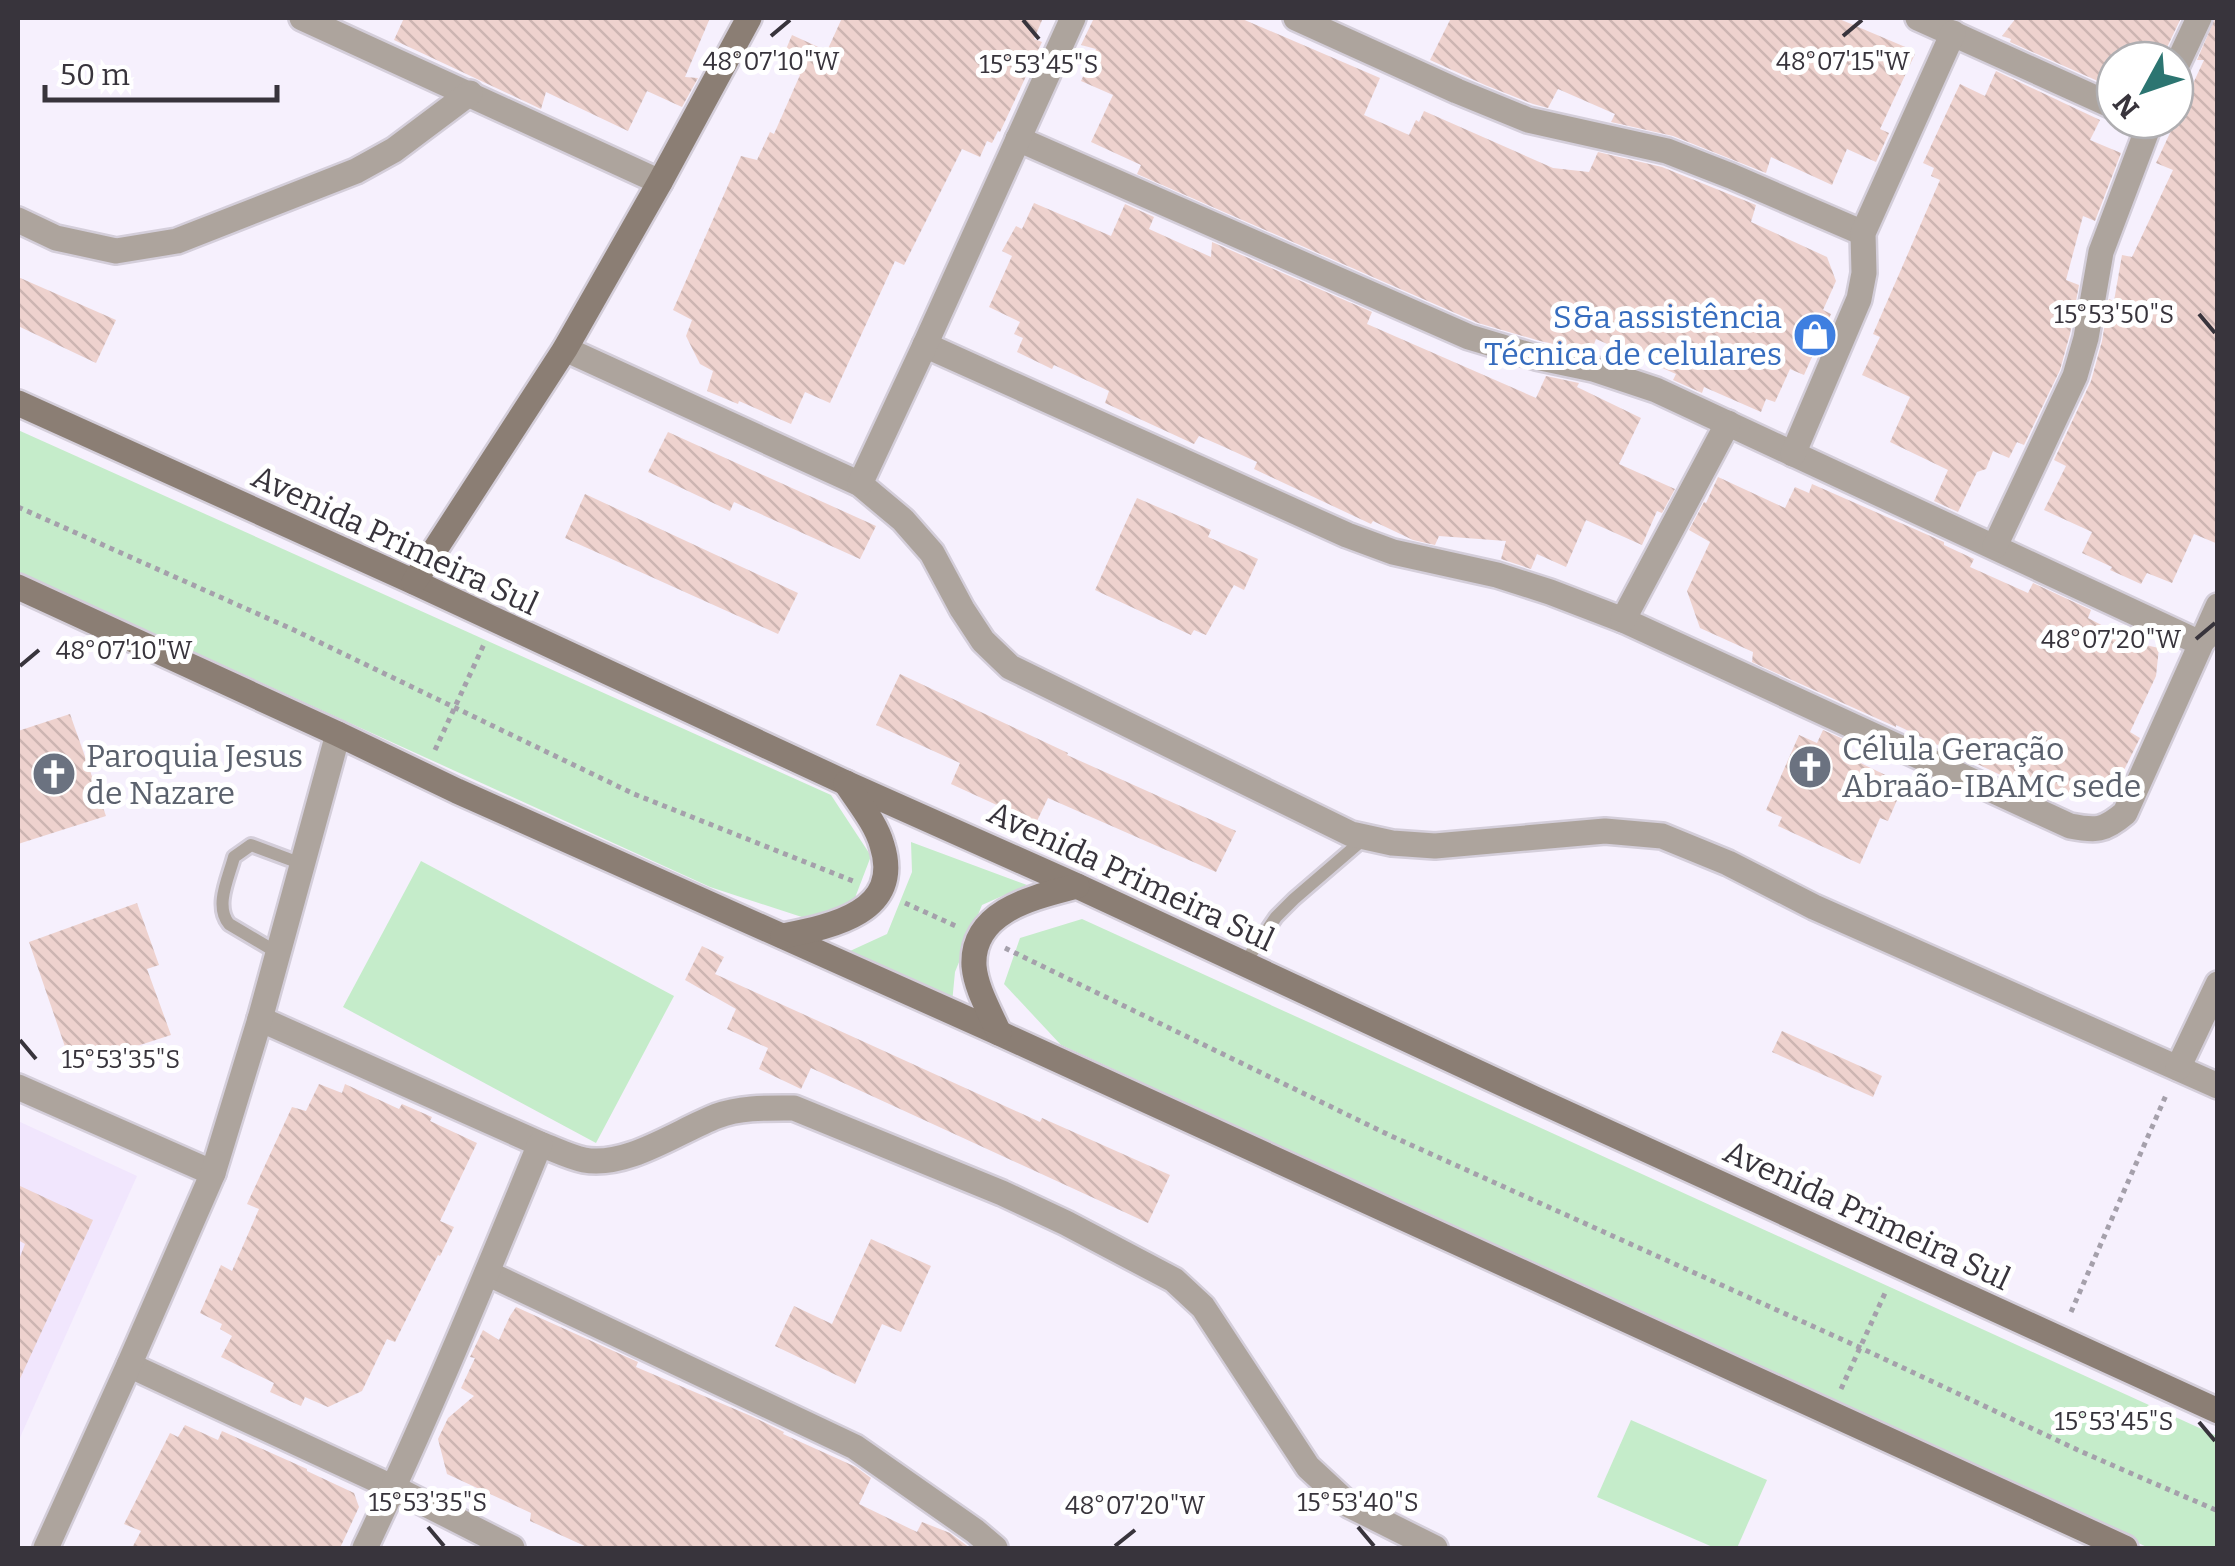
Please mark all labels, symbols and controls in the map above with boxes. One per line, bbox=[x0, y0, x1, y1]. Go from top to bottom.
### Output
scale bar bbox=[45, 40, 278, 102]
north arrow bbox=[2095, 40, 2195, 140]
text: 48°07'10"W bbox=[703, 47, 840, 77]
text: 48°07'15"W bbox=[1776, 47, 1910, 77]
text: 15°53'45"S bbox=[980, 50, 1098, 80]
text: 50 m bbox=[60, 57, 130, 93]
text: N bbox=[2107, 87, 2146, 125]
place label: S&a assistência Técnica de celulares bbox=[1484, 298, 1782, 373]
text: 15°53'50"S bbox=[2054, 300, 2174, 330]
shop icon: S&a assistência Técnica de celulares bbox=[1792, 312, 1838, 358]
street label: Avenida Primeira Sul bbox=[246, 457, 544, 623]
text: 48°07'20"W bbox=[2041, 625, 2181, 655]
text: 48°07'10"W bbox=[56, 636, 193, 666]
place label: Célula Geração Abraão-IBAMC sede bbox=[1842, 730, 2141, 805]
place label: Paroquia Jesus de Nazare bbox=[86, 737, 303, 812]
church icon: Célula Geração Abraão-IBAMC sede bbox=[1787, 744, 1833, 790]
church icon: Paroquia Jesus de Nazare bbox=[31, 751, 77, 797]
street label: Avenida Primeira Sul bbox=[982, 793, 1280, 959]
text: 15°53'35"S bbox=[62, 1045, 180, 1075]
street label: Avenida Primeira Sul bbox=[1718, 1132, 2016, 1298]
text: 15°53'45"S bbox=[2055, 1407, 2173, 1437]
text: 15°53'35"S bbox=[369, 1488, 487, 1518]
text: 15°53'40"S bbox=[1297, 1488, 1419, 1518]
text: 48°07'20"W bbox=[1065, 1491, 1205, 1521]

